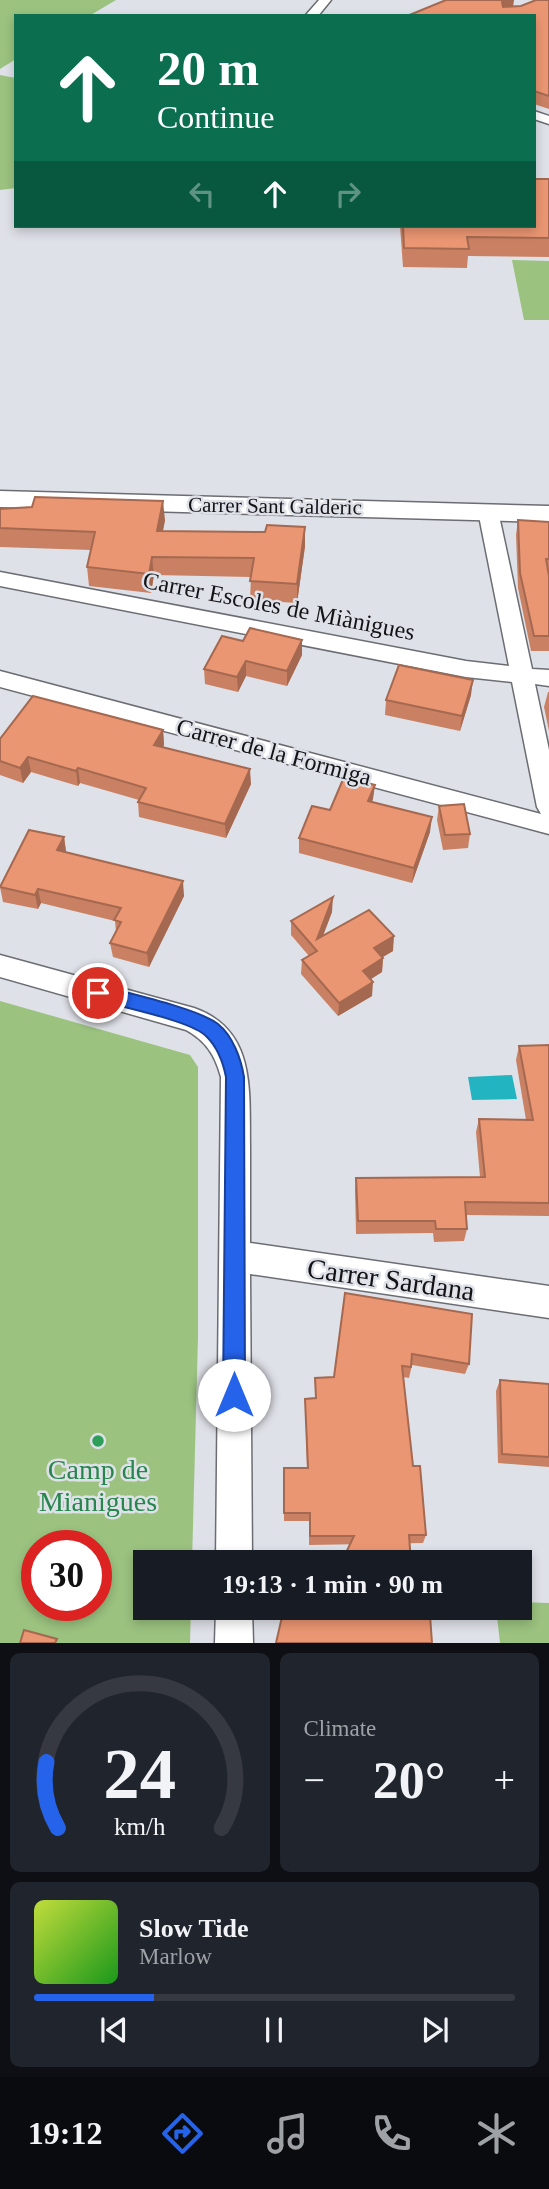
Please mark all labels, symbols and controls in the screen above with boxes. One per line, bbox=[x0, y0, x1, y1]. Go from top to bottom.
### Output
text: 20 m bbox=[157, 41, 259, 96]
icon: ahead bbox=[42, 42, 133, 133]
text: Continue bbox=[157, 99, 274, 135]
icon: left bbox=[183, 175, 221, 213]
icon: ahead bbox=[256, 175, 294, 213]
icon: right bbox=[329, 175, 367, 213]
street label: Carrer Sant Galderic bbox=[188, 492, 362, 520]
street label: Carrer Escoles de Miànigues bbox=[141, 567, 417, 645]
street label: Carrer de la Formiga bbox=[174, 713, 375, 791]
pin bbox=[68, 963, 128, 1023]
icon: arrive bbox=[79, 974, 117, 1012]
street label: Carrer Sardana bbox=[305, 1252, 477, 1307]
position arrow bbox=[197, 1358, 271, 1432]
marker: Camp de Mianigues bbox=[90, 1433, 106, 1449]
place label: Camp de Mianigues bbox=[39, 1454, 157, 1517]
speed limit sign: 30 bbox=[21, 1530, 112, 1621]
text: 19:13 · 1 min · 90 m bbox=[222, 1570, 443, 1599]
text: Climate bbox=[304, 1716, 376, 1741]
text: 24 bbox=[103, 1734, 176, 1815]
text: 20° bbox=[373, 1752, 446, 1809]
text: − bbox=[304, 1759, 325, 1801]
text: + bbox=[494, 1759, 515, 1801]
text: km/h bbox=[114, 1813, 166, 1840]
text: Slow Tide bbox=[139, 1914, 249, 1943]
text: Marlow bbox=[139, 1944, 212, 1969]
icon: previous bbox=[95, 2011, 133, 2049]
icon: pause bbox=[255, 2011, 293, 2049]
icon: next bbox=[416, 2011, 454, 2049]
icon: directions bbox=[158, 2109, 207, 2158]
icon: music bbox=[263, 2109, 312, 2158]
icon: phone bbox=[367, 2109, 416, 2158]
icon: climate bbox=[472, 2109, 521, 2158]
text: 19:12 bbox=[28, 2115, 102, 2151]

